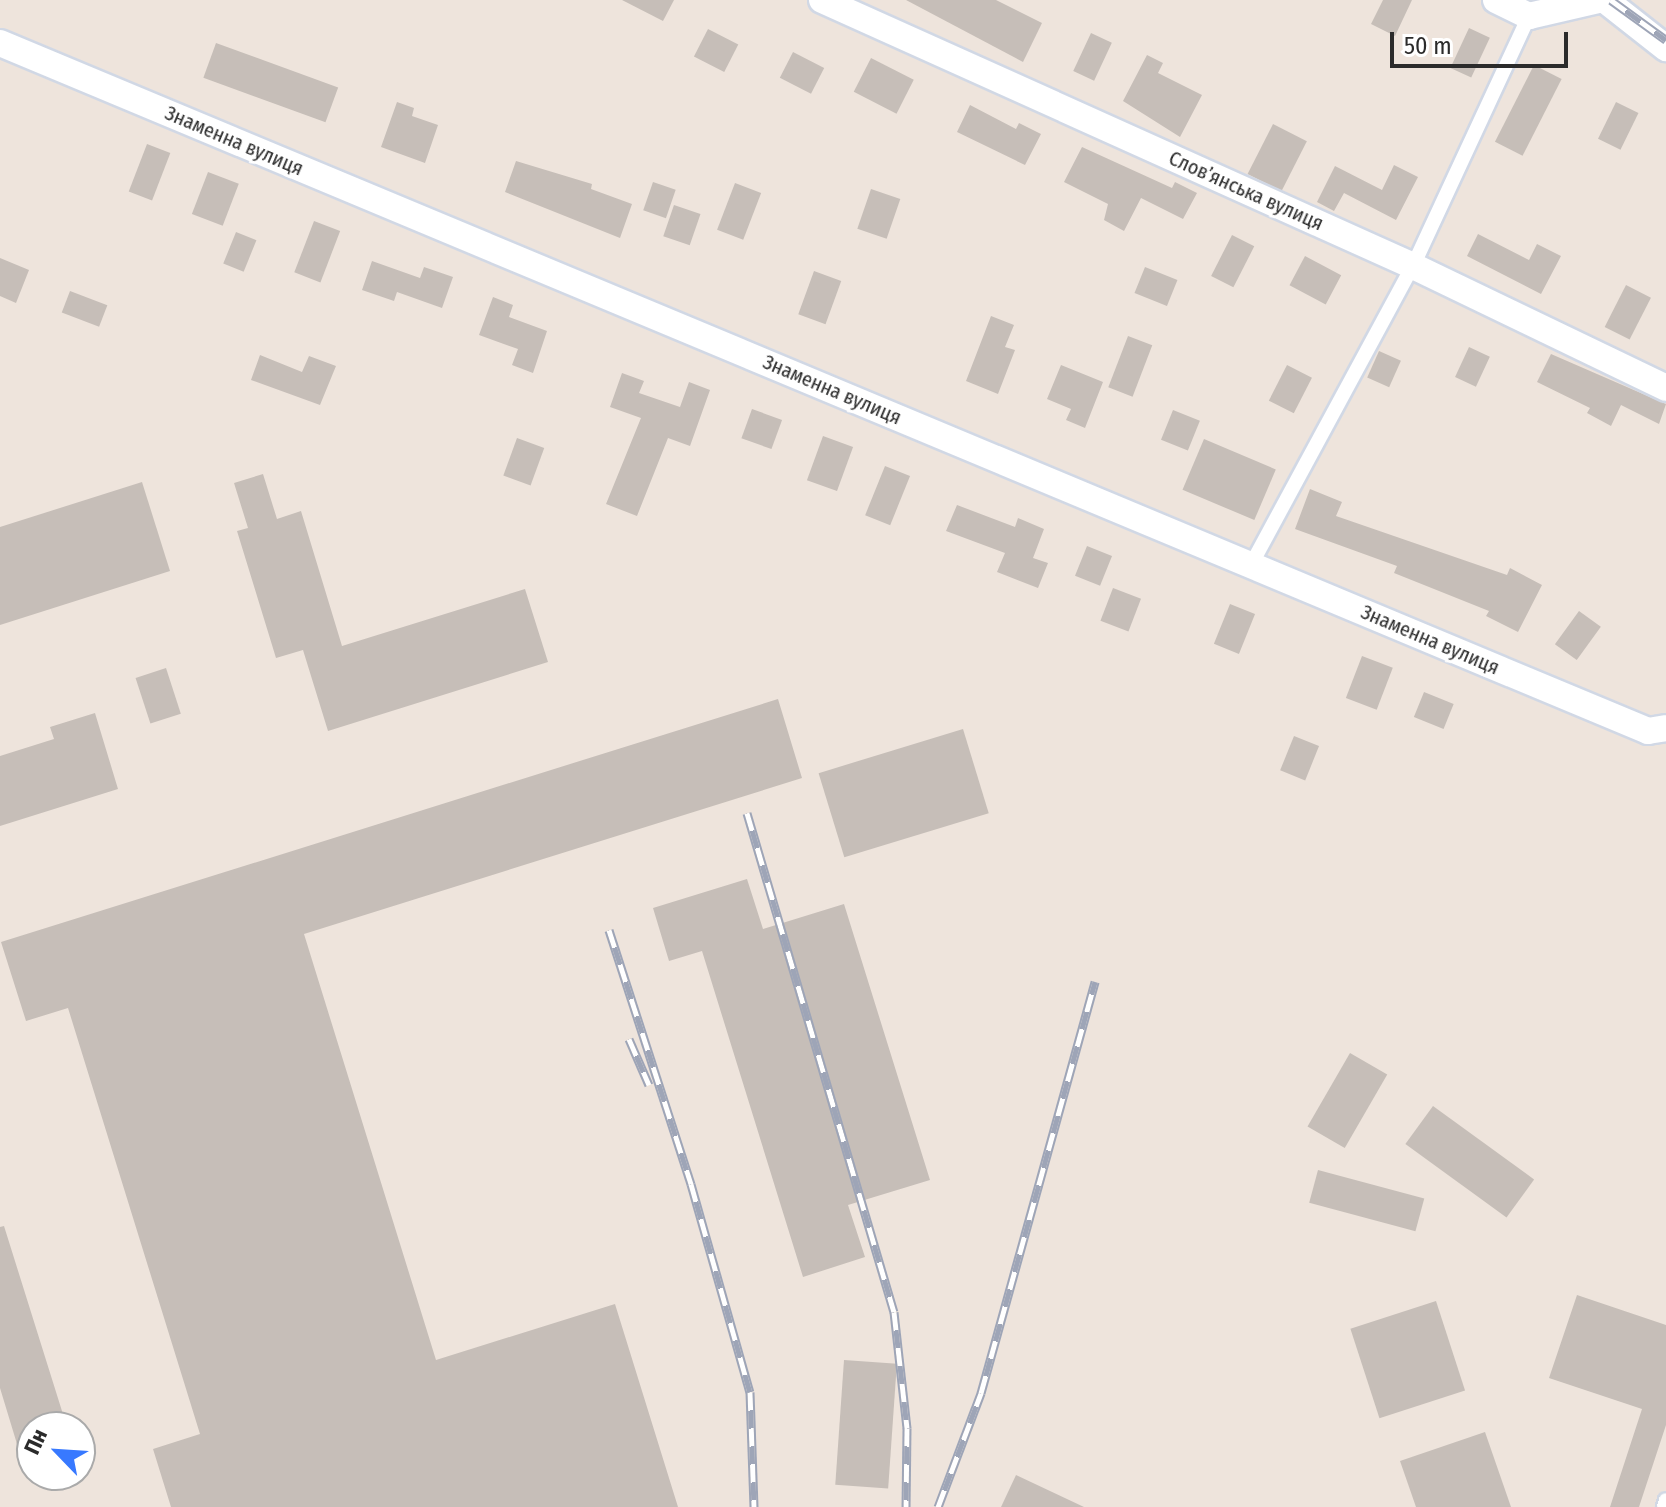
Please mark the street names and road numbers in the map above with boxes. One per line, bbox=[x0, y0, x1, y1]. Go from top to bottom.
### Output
street label: Знаменна вулиця bbox=[161, 101, 307, 181]
street label: Слов’янська вулиця bbox=[1165, 146, 1327, 236]
street label: Знаменна вулиця bbox=[759, 350, 905, 430]
street label: Знаменна вулиця bbox=[1357, 600, 1503, 680]

